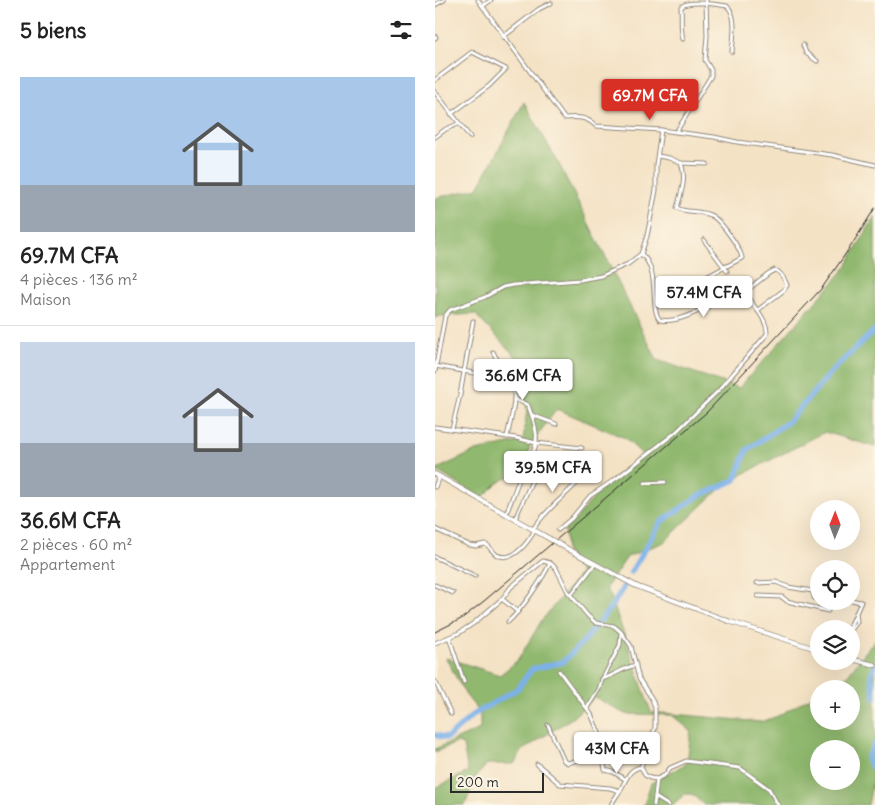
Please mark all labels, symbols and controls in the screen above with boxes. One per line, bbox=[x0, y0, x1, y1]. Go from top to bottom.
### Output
icon: filters bbox=[387, 16, 415, 44]
text: 5 biens bbox=[20, 17, 86, 44]
pin: 69.7M CFA bbox=[593, 78, 707, 121]
text: 69.7M CFA bbox=[612, 85, 688, 105]
icon: home bbox=[173, 109, 263, 199]
text: 69.7M CFA bbox=[20, 242, 119, 269]
text: 4 pièces · 136 m² bbox=[20, 269, 138, 289]
pin: 57.4M CFA bbox=[647, 276, 761, 318]
text: 57.4M CFA bbox=[666, 282, 742, 302]
text: Maison bbox=[20, 289, 71, 309]
pin: 36.6M CFA bbox=[466, 358, 580, 401]
text: 36.6M CFA bbox=[485, 365, 561, 385]
icon: home bbox=[173, 375, 263, 465]
pin: 39.5M CFA bbox=[496, 450, 610, 493]
text: 39.5M CFA bbox=[515, 457, 591, 477]
north arrow bbox=[810, 500, 860, 550]
map controls bbox=[810, 500, 860, 790]
text: 36.6M CFA bbox=[20, 507, 121, 534]
text: 2 pièces · 60 m² bbox=[20, 534, 132, 554]
text: Appartement bbox=[20, 554, 115, 574]
button: locate bbox=[810, 560, 860, 610]
button: layers bbox=[810, 620, 860, 670]
button: + bbox=[810, 680, 860, 730]
pin: 43M CFA bbox=[571, 732, 663, 774]
text: 43M CFA bbox=[585, 738, 649, 758]
button: − bbox=[810, 740, 860, 790]
scale bar bbox=[450, 770, 544, 793]
text: 200 m bbox=[457, 773, 499, 791]

